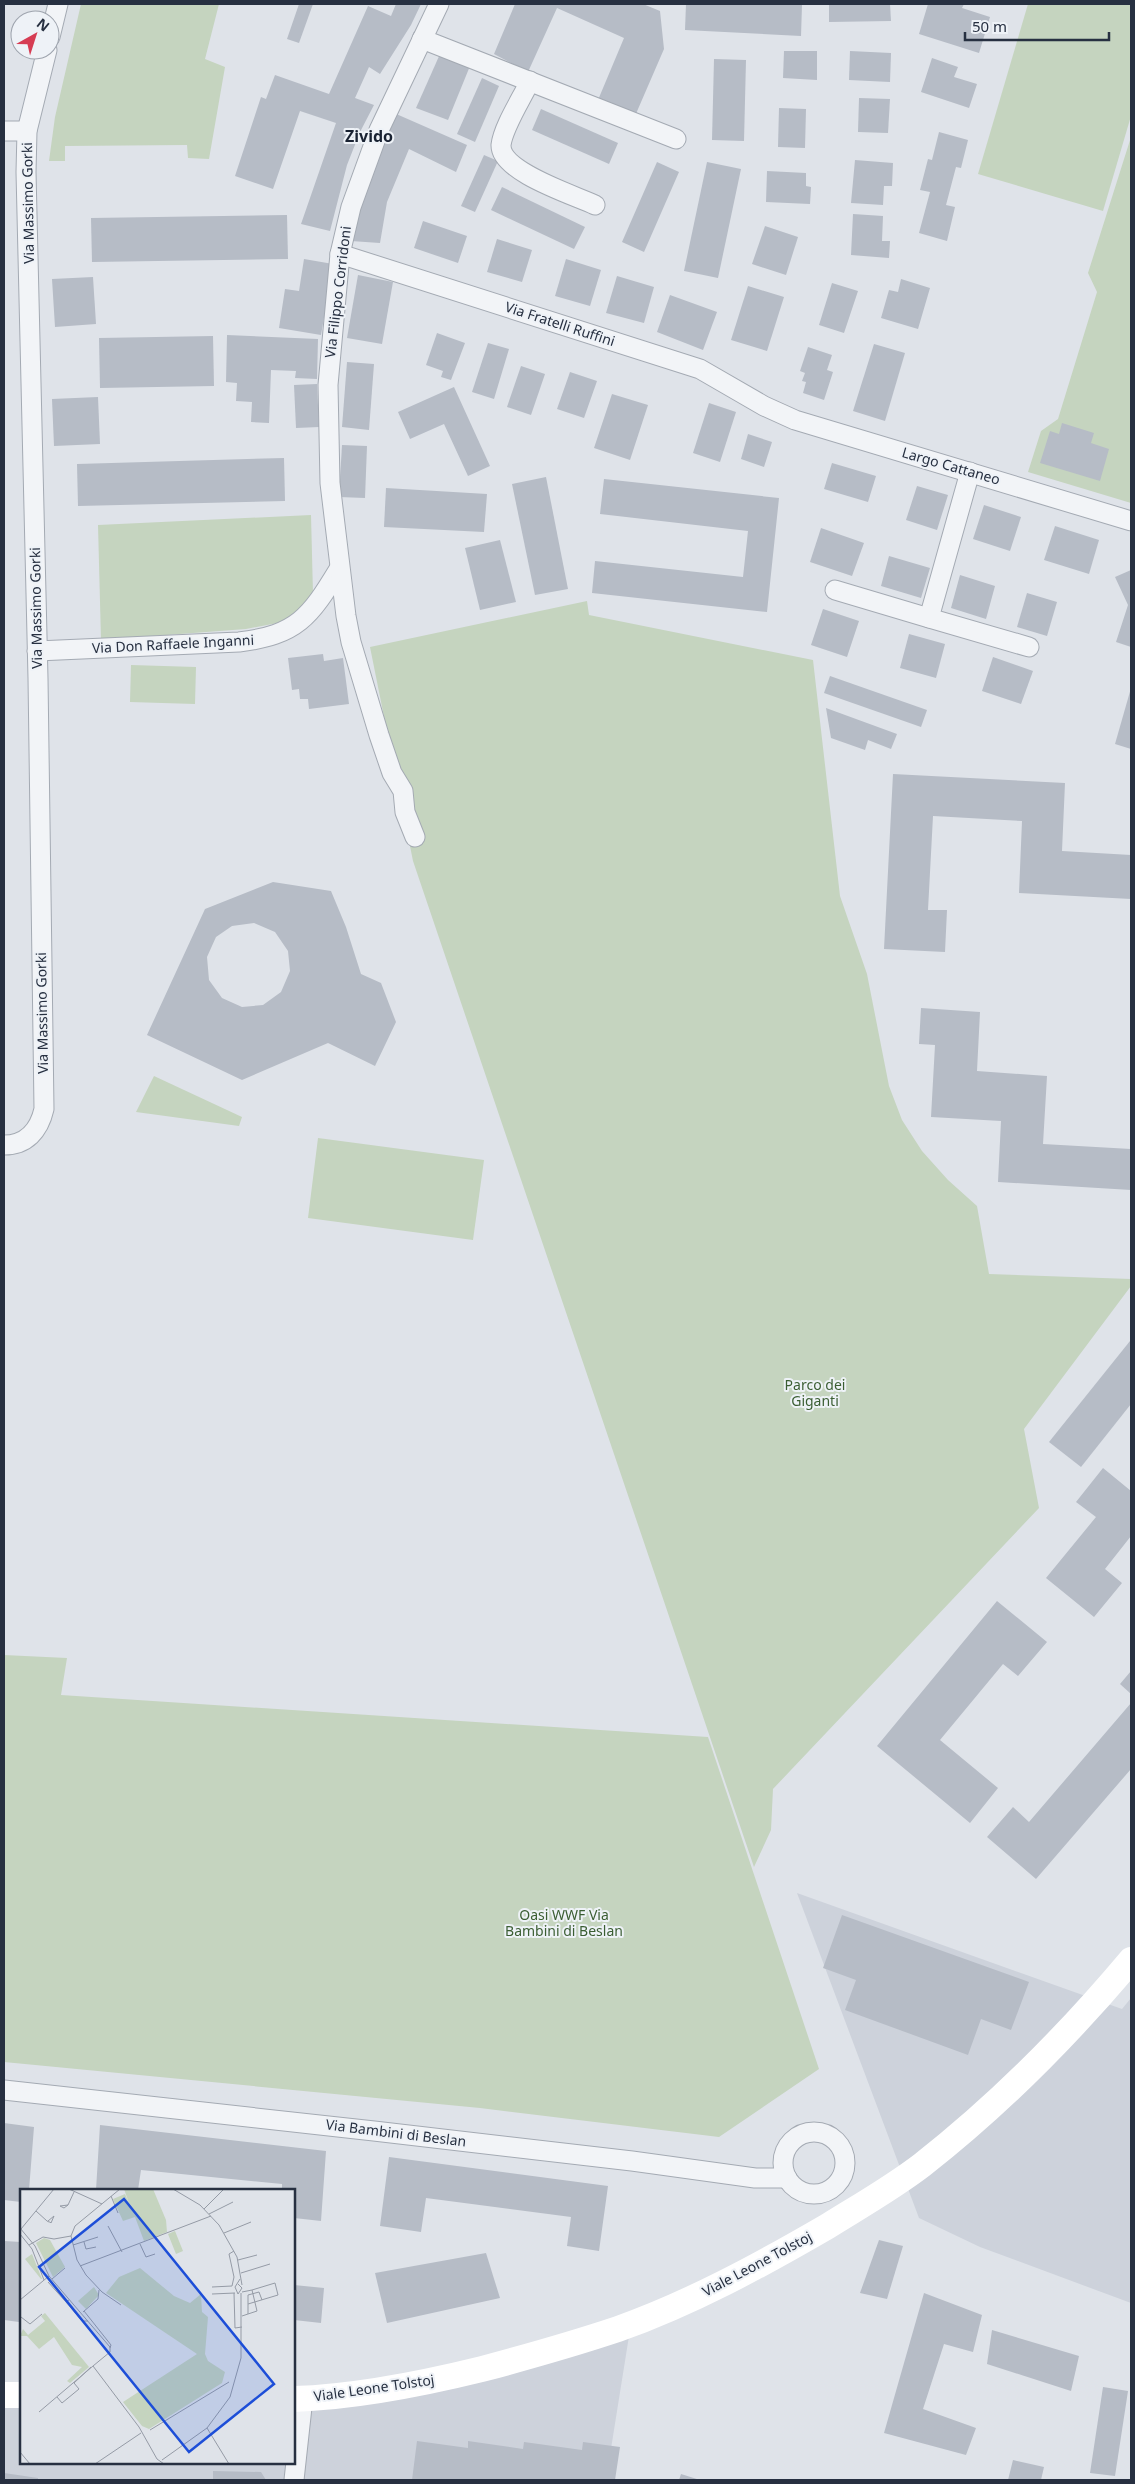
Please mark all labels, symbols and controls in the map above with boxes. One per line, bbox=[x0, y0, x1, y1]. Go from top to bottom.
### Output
north arrow bbox=[10, 10, 60, 60]
scale bar bbox=[965, 10, 1109, 42]
text: N bbox=[33, 14, 54, 35]
text: 50 m bbox=[972, 16, 1007, 36]
district label: Zivido bbox=[345, 125, 393, 147]
street label: Via Massimo Gorki bbox=[17, 142, 38, 264]
street label: Via Filippo Corridoni bbox=[320, 225, 355, 359]
street label: Via Fratelli Ruffini bbox=[503, 297, 618, 350]
street label: Largo Cattaneo bbox=[900, 442, 1002, 489]
street label: Via Massimo Gorki bbox=[25, 547, 46, 669]
street label: Via Don Raffaele Inganni bbox=[91, 630, 255, 657]
street label: Via Massimo Gorki bbox=[31, 952, 52, 1074]
park label: Parco dei Giganti bbox=[785, 1375, 845, 1410]
park label: Oasi WWF Via Bambini di Beslan bbox=[505, 1905, 623, 1940]
street label: Via Bambini di Beslan bbox=[325, 2114, 467, 2151]
inset map bbox=[20, 2189, 295, 2464]
street label: Viale Leone Tolstoj bbox=[699, 2227, 815, 2300]
street label: Viale Leone Tolstoj bbox=[312, 2370, 435, 2405]

